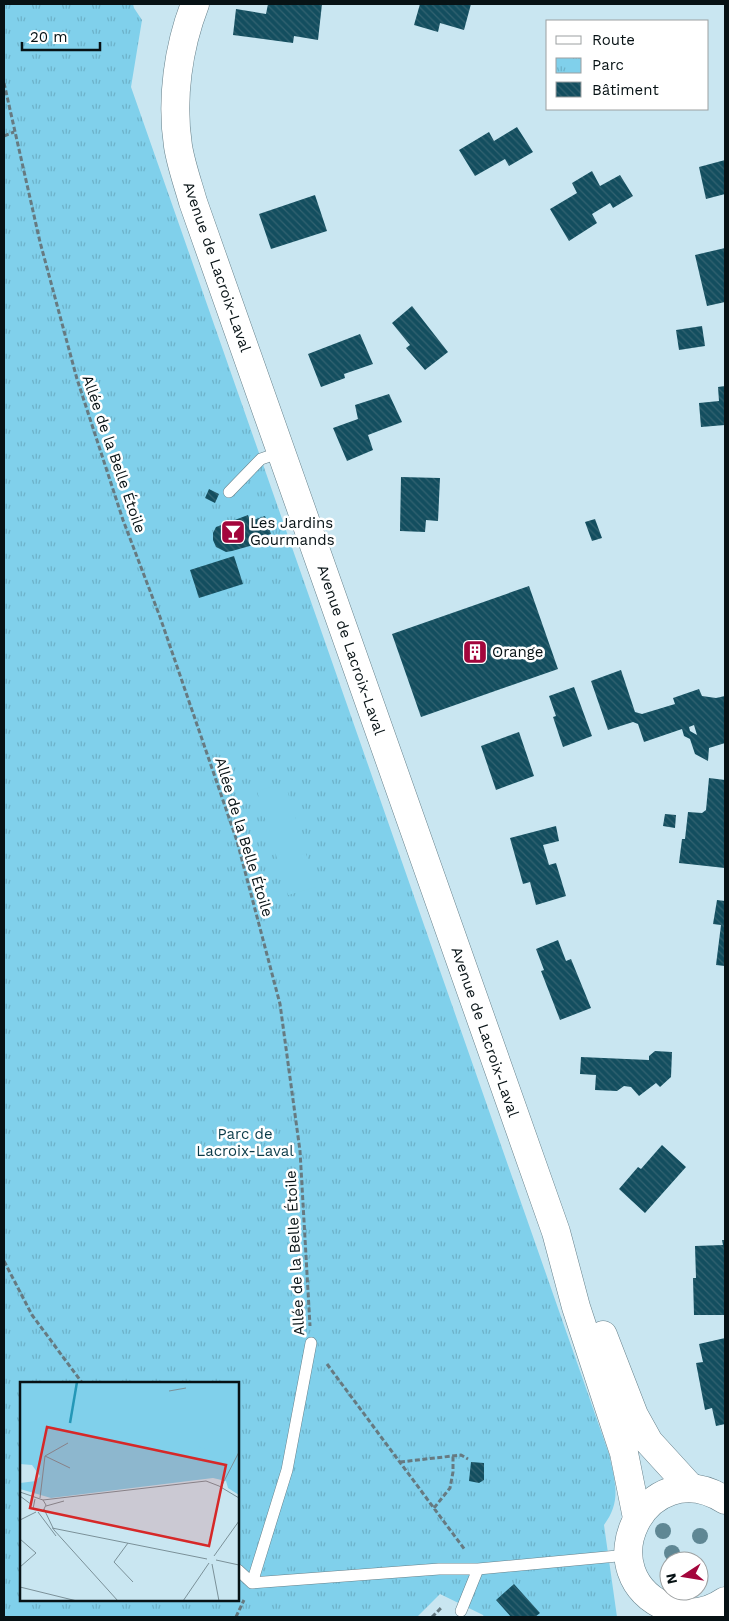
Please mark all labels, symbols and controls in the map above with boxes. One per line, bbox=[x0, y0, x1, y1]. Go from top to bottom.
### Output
scale bar bbox=[22, 20, 100, 52]
legend bbox=[546, 20, 709, 110]
text: 20 m bbox=[30, 28, 68, 46]
text: Route bbox=[592, 31, 635, 49]
text: Parc bbox=[592, 56, 624, 74]
text: Bâtiment bbox=[592, 81, 659, 99]
street label: Avenue de Lacroix-Laval bbox=[179, 180, 255, 355]
street label: Allée de la Belle Étoile bbox=[79, 373, 149, 535]
place label: Les Jardins Gourmands bbox=[250, 514, 335, 549]
bar icon: Les Jardins Gourmands bbox=[220, 519, 246, 545]
street label: Avenue de Lacroix-Laval bbox=[313, 563, 389, 738]
building icon: Orange bbox=[462, 639, 488, 665]
place label: Orange bbox=[492, 643, 543, 661]
street label: Allée de la Belle Étoile bbox=[211, 755, 277, 919]
street label: Avenue de Lacroix-Laval bbox=[447, 945, 523, 1120]
park label: Parc de Lacroix-Laval bbox=[196, 1125, 294, 1160]
street label: Allée de la Belle Étoile bbox=[282, 1170, 308, 1336]
inset map bbox=[20, 1382, 239, 1601]
north arrow bbox=[659, 1551, 709, 1601]
text: N bbox=[662, 1572, 680, 1585]

